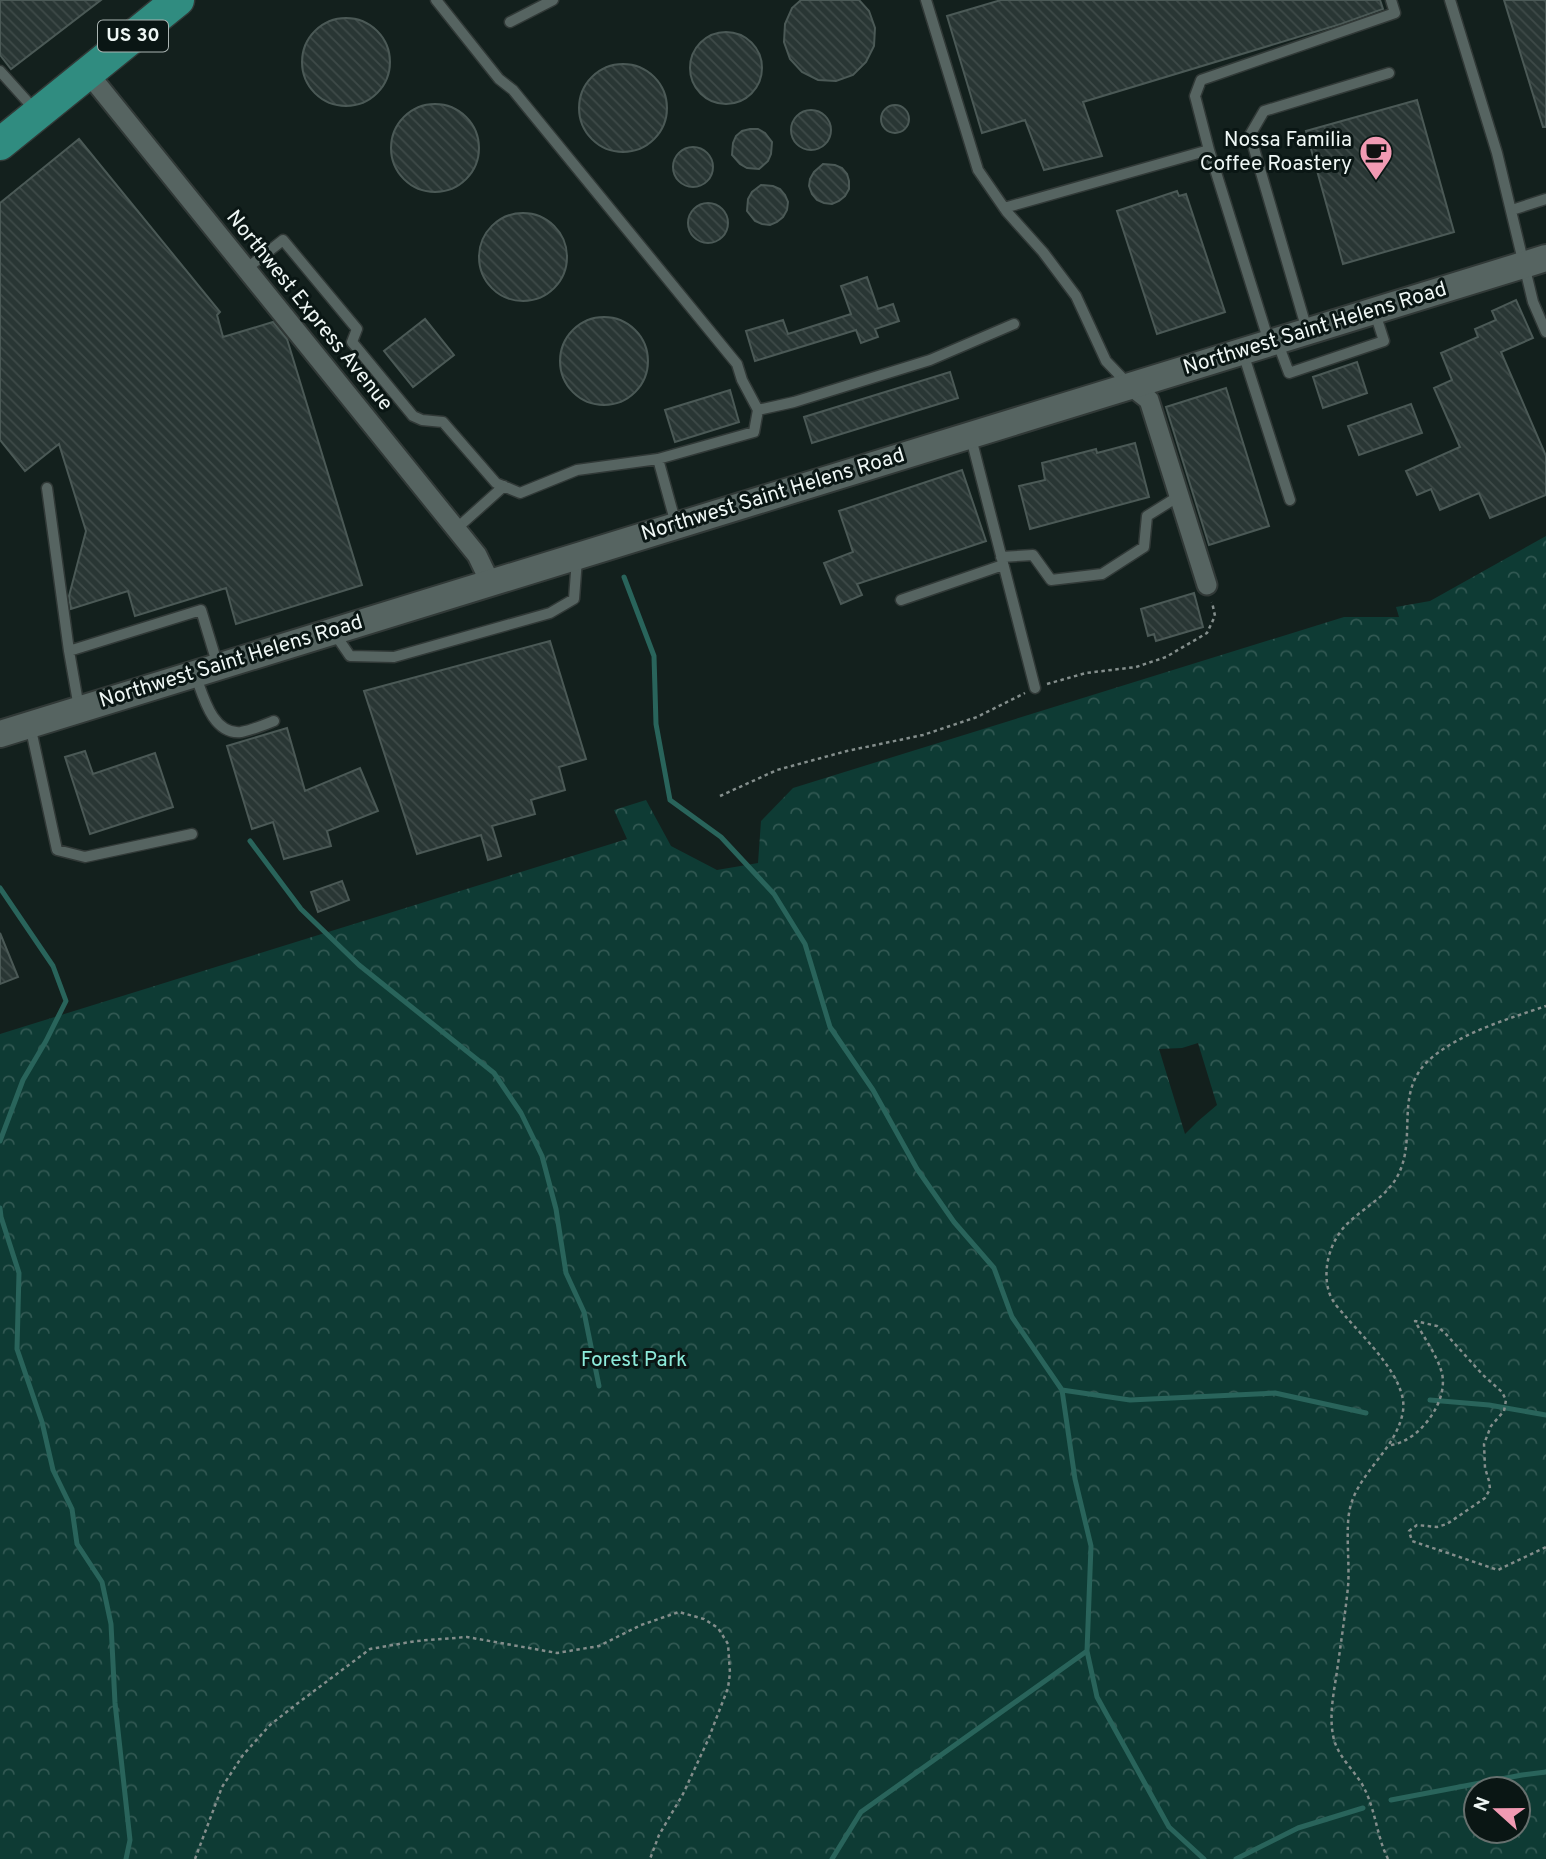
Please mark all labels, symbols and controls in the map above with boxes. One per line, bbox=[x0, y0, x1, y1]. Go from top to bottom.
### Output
road number: US 30 bbox=[98, 20, 168, 52]
place label: Nossa Familia Coffee Roastery bbox=[1200, 127, 1352, 178]
cafe icon: Nossa Familia Coffee Roastery bbox=[1357, 133, 1395, 182]
street label: Northwest Express Avenue bbox=[220, 205, 398, 417]
street label: Northwest Saint Helens Road bbox=[1180, 276, 1450, 382]
street label: Northwest Saint Helens Road bbox=[638, 442, 908, 548]
street label: Northwest Saint Helens Road bbox=[96, 609, 366, 715]
park label: Forest Park bbox=[581, 1347, 687, 1374]
north arrow bbox=[1462, 1775, 1532, 1845]
text: N bbox=[1469, 1794, 1497, 1815]

